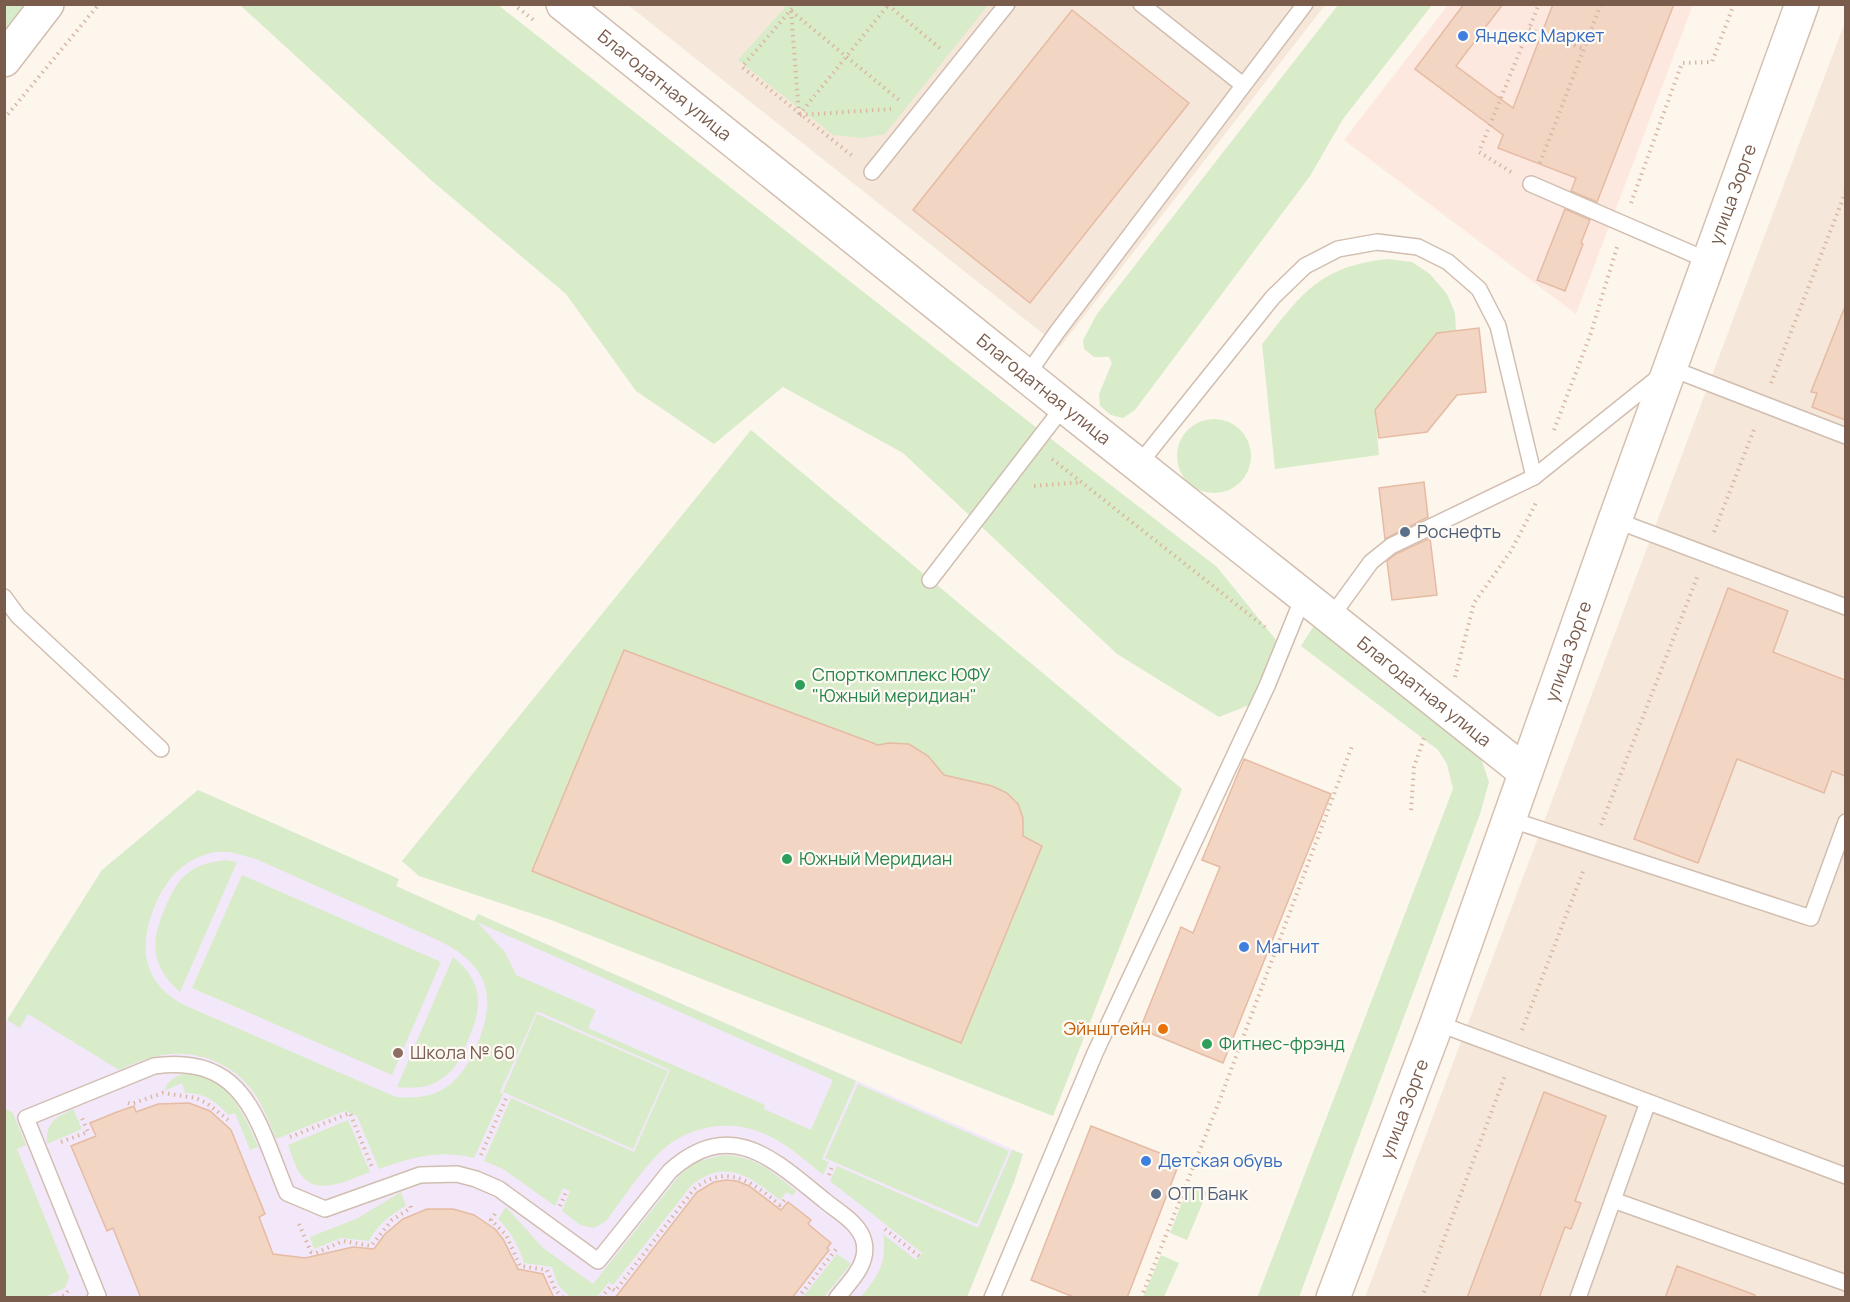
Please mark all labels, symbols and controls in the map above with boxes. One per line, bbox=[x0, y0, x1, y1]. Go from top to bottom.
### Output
place label: Яндекс Маркет bbox=[1475, 23, 1604, 47]
street label: Благодатная улица bbox=[593, 24, 737, 146]
marker: Яндекс Маркет bbox=[1456, 29, 1470, 43]
street label: улица Зорге bbox=[1703, 140, 1761, 248]
street label: Благодатная улица bbox=[972, 328, 1116, 450]
place label: Роснефть bbox=[1417, 519, 1501, 543]
marker: Роснефть bbox=[1398, 525, 1412, 539]
street label: улица Зорге bbox=[1539, 598, 1596, 705]
street label: Благодатная улица bbox=[1353, 630, 1497, 752]
place label: Спорткомплекс ЮФУ "Южный меридиан" bbox=[812, 662, 990, 707]
marker: Спорткомплекс ЮФУ "Южный меридиан" bbox=[793, 678, 807, 692]
place label: Южный Меридиан bbox=[799, 846, 952, 870]
marker: Южный Меридиан bbox=[780, 852, 794, 866]
place label: Магнит bbox=[1256, 934, 1320, 958]
marker: Магнит bbox=[1237, 940, 1251, 954]
place label: Эйнштейн bbox=[1063, 1016, 1151, 1040]
marker: Эйнштейн bbox=[1156, 1022, 1170, 1036]
place label: Фитнес-фрэнд bbox=[1219, 1031, 1345, 1055]
marker: Фитнес-фрэнд bbox=[1200, 1037, 1214, 1051]
place label: Школа № 60 bbox=[410, 1040, 515, 1064]
marker: Школа № 60 bbox=[391, 1046, 405, 1060]
street label: улица Зорге bbox=[1374, 1055, 1433, 1162]
place label: Детская обувь bbox=[1158, 1148, 1283, 1172]
marker: Детская обувь bbox=[1139, 1154, 1153, 1168]
place label: ОТП Банк bbox=[1168, 1181, 1249, 1205]
marker: ОТП Банк bbox=[1149, 1187, 1163, 1201]

